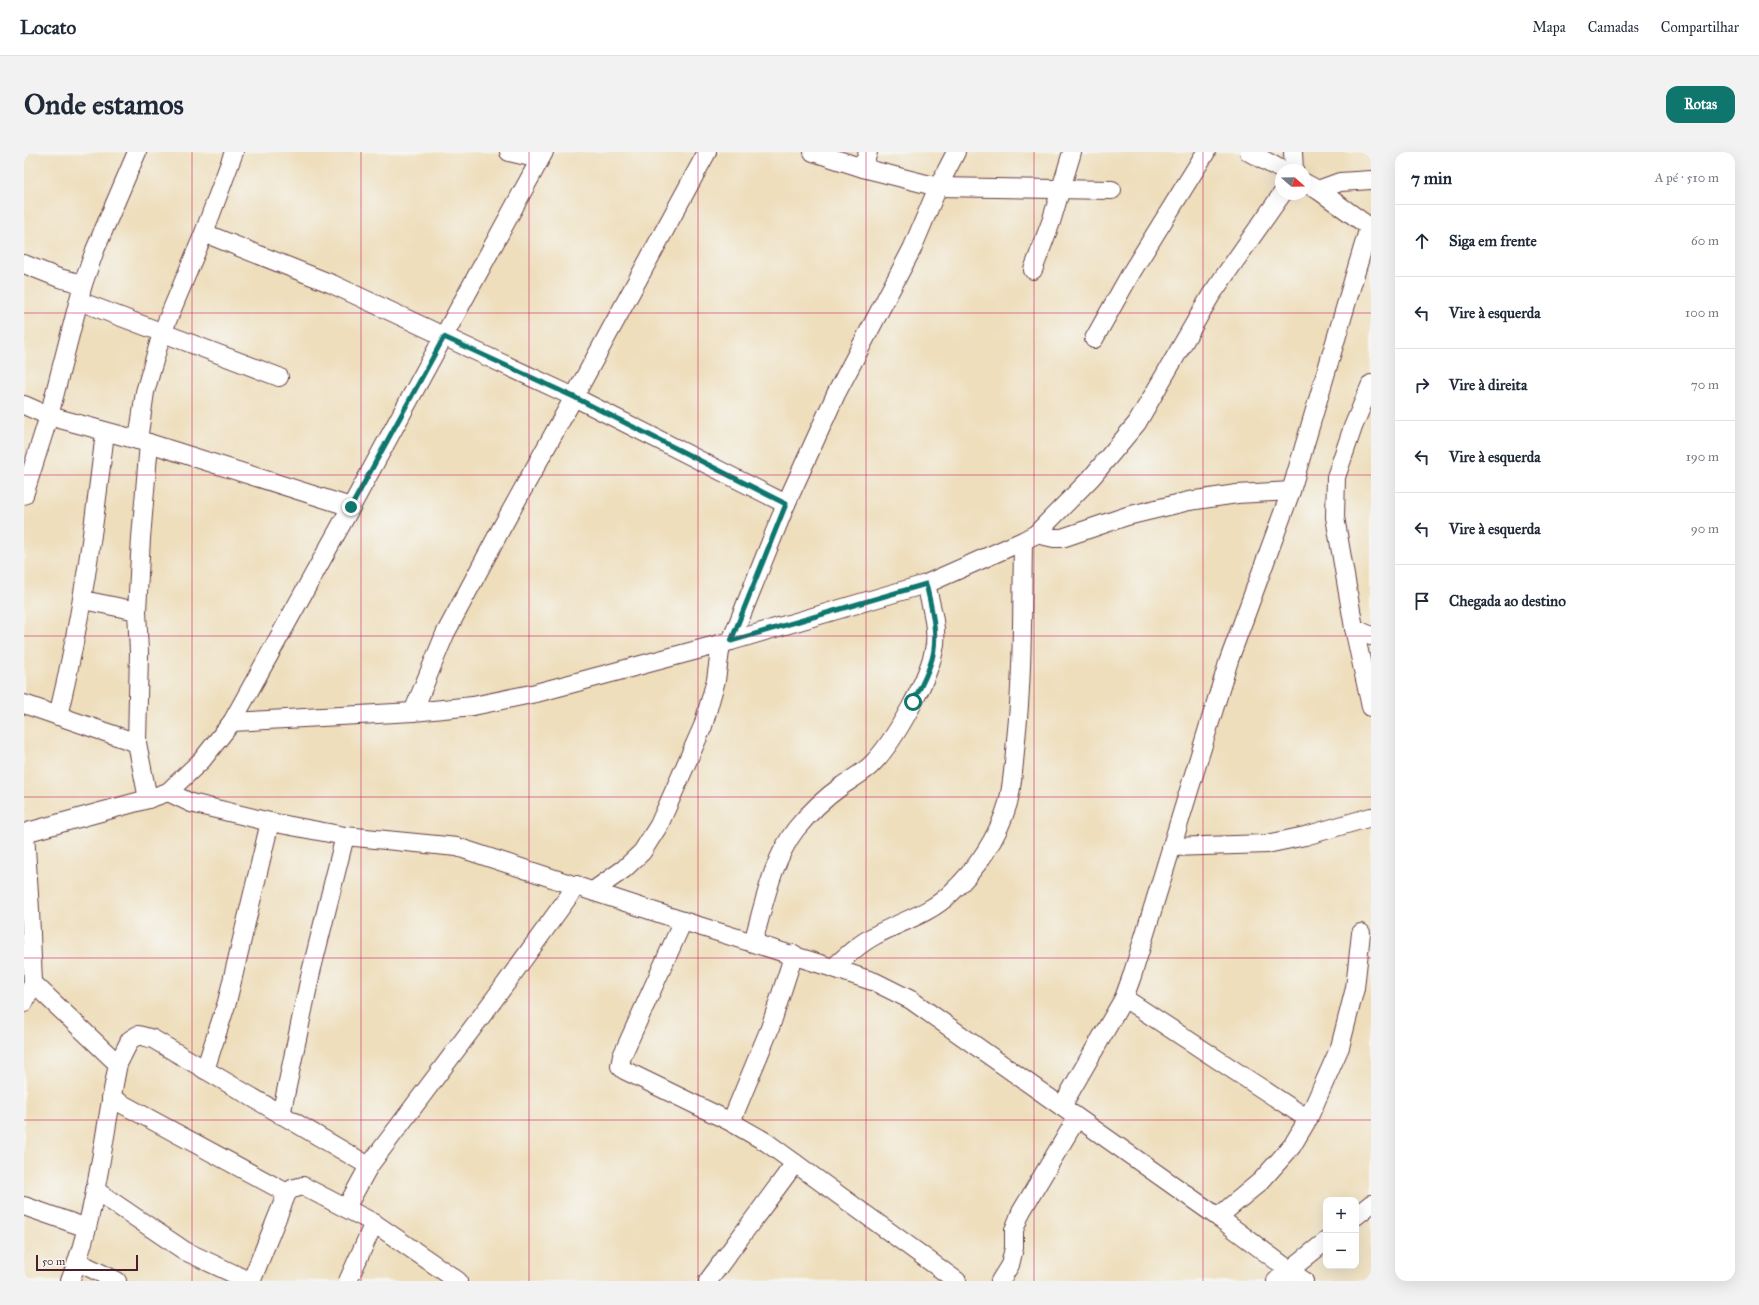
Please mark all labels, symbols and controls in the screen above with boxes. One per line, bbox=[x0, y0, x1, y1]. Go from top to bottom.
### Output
text: Locato bbox=[20, 16, 76, 39]
text: Mapa bbox=[1532, 19, 1566, 36]
text: Camadas bbox=[1588, 19, 1639, 36]
text: Compartilhar bbox=[1661, 19, 1739, 36]
button: Rotas bbox=[1666, 86, 1735, 123]
text: Onde estamos bbox=[24, 87, 184, 122]
north arrow bbox=[1275, 164, 1311, 200]
text: 7 min bbox=[1411, 168, 1452, 189]
text: A pé · 510 m bbox=[1655, 170, 1719, 186]
icon: ahead bbox=[1411, 230, 1433, 252]
text: Siga em frente bbox=[1449, 232, 1537, 250]
text: 60 m bbox=[1691, 233, 1719, 249]
icon: left bbox=[1411, 302, 1433, 324]
text: Vire à esquerda bbox=[1449, 304, 1541, 322]
text: 100 m bbox=[1685, 305, 1719, 321]
icon: right bbox=[1411, 374, 1433, 396]
text: Vire à direita bbox=[1449, 376, 1527, 394]
text: 70 m bbox=[1691, 377, 1719, 393]
icon: left bbox=[1411, 446, 1433, 468]
text: Vire à esquerda bbox=[1449, 448, 1541, 466]
text: 190 m bbox=[1686, 449, 1719, 465]
route end bbox=[342, 498, 360, 516]
icon: left bbox=[1411, 518, 1433, 540]
text: Vire à esquerda bbox=[1449, 520, 1541, 538]
text: 90 m bbox=[1691, 521, 1719, 537]
icon: arrive bbox=[1411, 590, 1433, 612]
text: Chegada ao destino bbox=[1449, 592, 1566, 610]
route start bbox=[904, 693, 922, 711]
map controls bbox=[1323, 1197, 1359, 1269]
button: + bbox=[1323, 1197, 1359, 1233]
button: − bbox=[1323, 1233, 1359, 1269]
scale bar bbox=[36, 1253, 138, 1272]
text: 50 m bbox=[42, 1255, 65, 1268]

